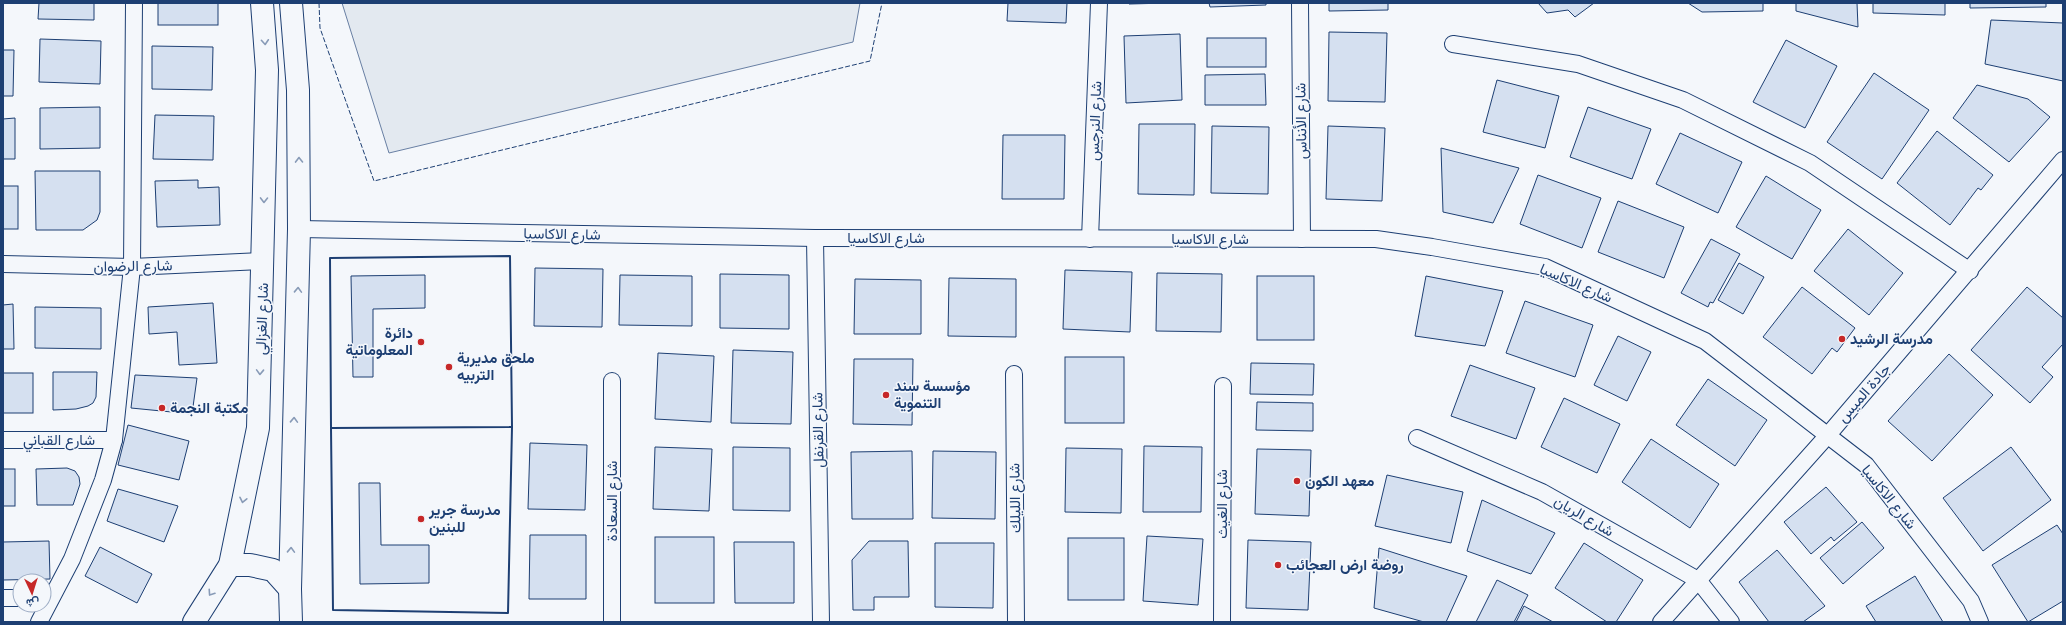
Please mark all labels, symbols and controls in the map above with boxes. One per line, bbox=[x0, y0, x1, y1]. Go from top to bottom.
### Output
one-way arrow bbox=[261, 39, 270, 45]
street label: شارع النرجس bbox=[1085, 81, 1107, 161]
street label: شارع الأنناس bbox=[1291, 82, 1313, 160]
one-way arrow bbox=[294, 157, 303, 163]
one-way arrow bbox=[260, 197, 269, 203]
street label: شارع الاكاسيا bbox=[523, 224, 601, 246]
street label: شارع الاكاسيا bbox=[847, 229, 925, 249]
street label: شارع الاكاسيا bbox=[1171, 230, 1249, 250]
street label: شارع الرضوان bbox=[93, 256, 173, 278]
street label: شارع الاكاسيا bbox=[1536, 260, 1615, 308]
street label: شارع الغزالي bbox=[252, 282, 276, 356]
one-way arrow bbox=[293, 287, 302, 293]
place label: دائرة المعلوماتية bbox=[345, 324, 413, 359]
place label: مدرسة الرشيد bbox=[1850, 330, 1933, 348]
marker: مدرسة الرشيد bbox=[1837, 334, 1847, 344]
marker: دائرة المعلوماتية bbox=[416, 337, 426, 347]
place label: ملحق مديرية التربيه bbox=[457, 349, 535, 384]
street label: جادة الميس bbox=[1834, 360, 1895, 427]
marker: ملحق مديرية التربيه bbox=[444, 362, 454, 372]
one-way arrow bbox=[256, 369, 264, 375]
place label: مؤسسة سند التنموية bbox=[894, 377, 971, 412]
marker: مؤسسة سند التنموية bbox=[881, 390, 891, 400]
street label: شارع القرنفل bbox=[808, 392, 830, 468]
place label: مكتبة النجمة bbox=[170, 399, 248, 417]
marker: مكتبة النجمة bbox=[157, 403, 167, 413]
one-way arrow bbox=[290, 417, 298, 423]
street label: شارع القباني bbox=[23, 431, 95, 453]
street label: شارع السعادة bbox=[603, 460, 623, 541]
street label: شارع الاكاسيا bbox=[1856, 461, 1920, 534]
street label: شارع الليلك bbox=[1005, 463, 1027, 533]
street label: شارع الغيث bbox=[1213, 469, 1233, 539]
place label: معهد الكون bbox=[1305, 472, 1374, 490]
marker: معهد الكون bbox=[1292, 476, 1302, 486]
street label: شارع الريان bbox=[1550, 492, 1617, 542]
one-way arrow bbox=[240, 497, 248, 503]
place label: مدرسة جرير للبنين bbox=[428, 501, 501, 536]
marker: مدرسة جرير للبنين bbox=[416, 514, 426, 524]
one-way arrow bbox=[286, 547, 295, 553]
place label: روضة ارض العجائب bbox=[1286, 556, 1404, 574]
marker: روضة ارض العجائب bbox=[1273, 560, 1283, 570]
north arrow bbox=[12, 573, 52, 613]
one-way arrow bbox=[208, 589, 216, 596]
text: ش bbox=[26, 596, 40, 609]

